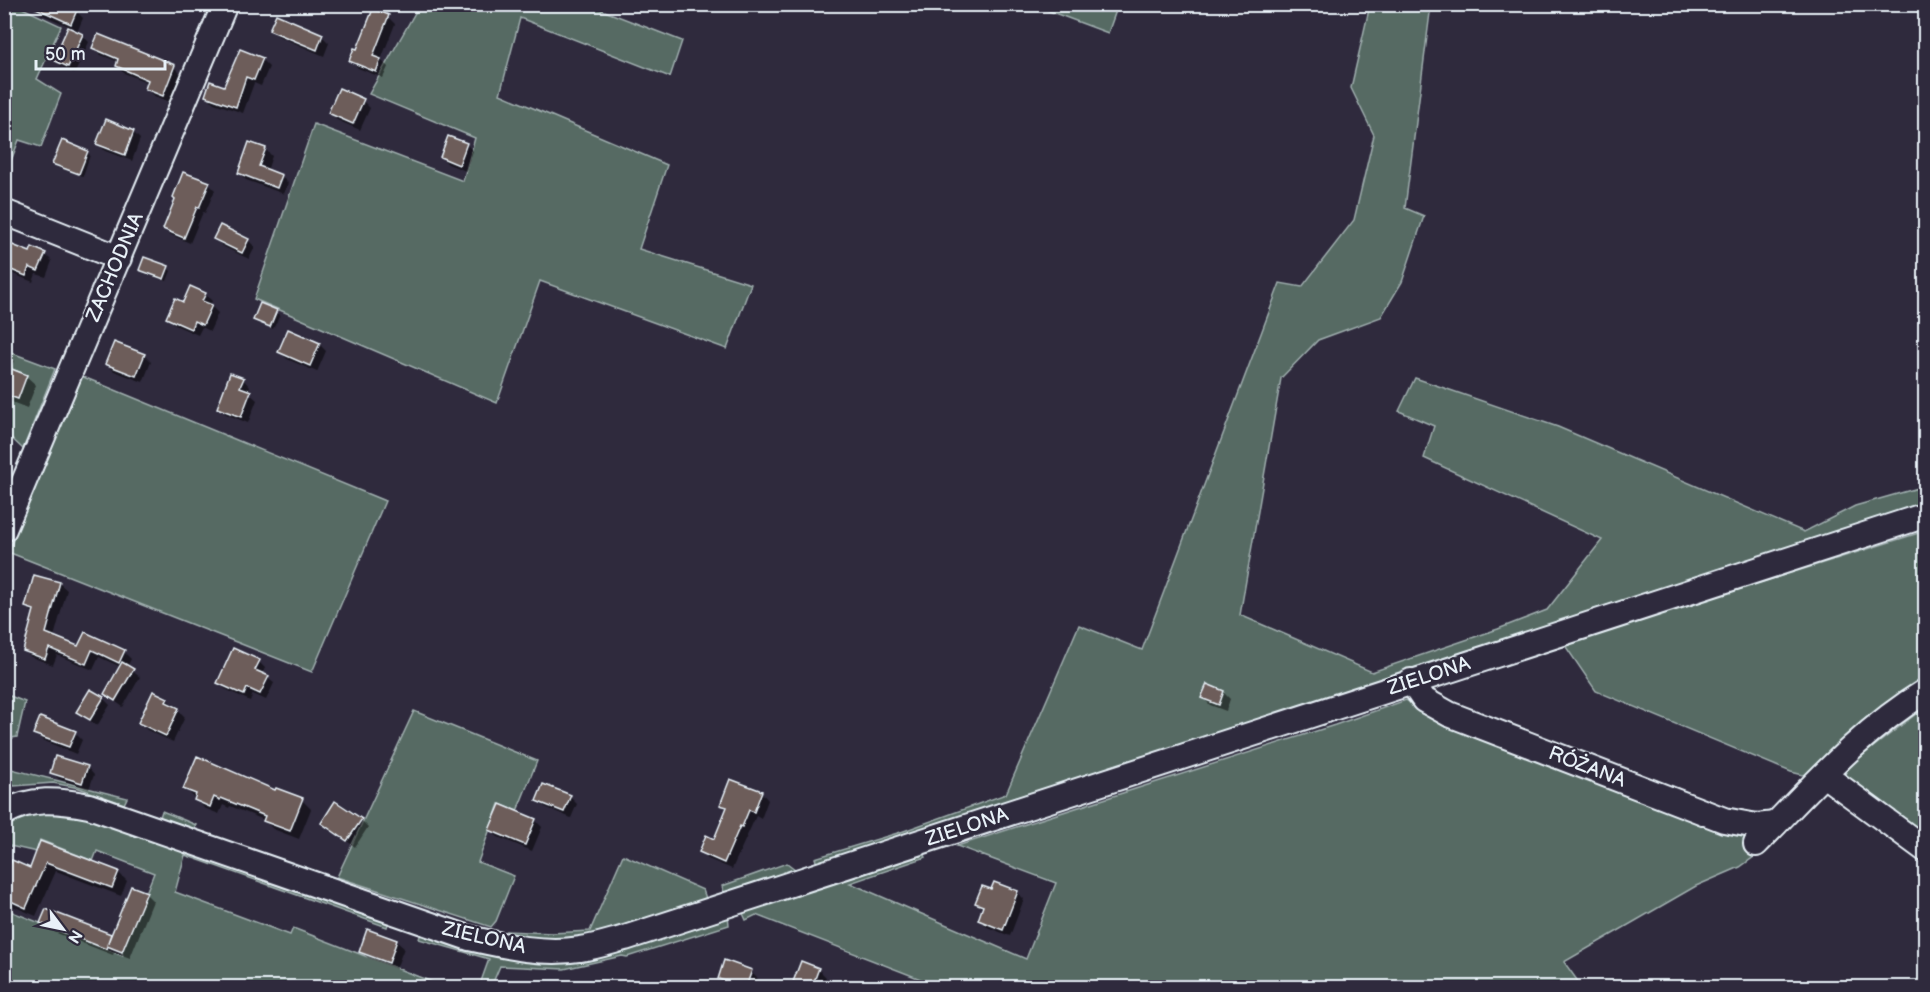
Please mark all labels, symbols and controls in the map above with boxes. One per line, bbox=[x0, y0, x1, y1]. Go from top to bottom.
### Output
scale bar bbox=[36, 33, 165, 71]
text: 50 m bbox=[45, 44, 86, 65]
street label: ZACHODNIA bbox=[81, 208, 149, 326]
street label: ZIELONA bbox=[1384, 651, 1474, 701]
street label: RÓŻANA bbox=[1545, 740, 1630, 793]
street label: ZIELONA bbox=[922, 802, 1012, 852]
north arrow bbox=[33, 899, 93, 959]
street label: ZIELONA bbox=[439, 917, 529, 959]
text: N bbox=[63, 926, 86, 946]

